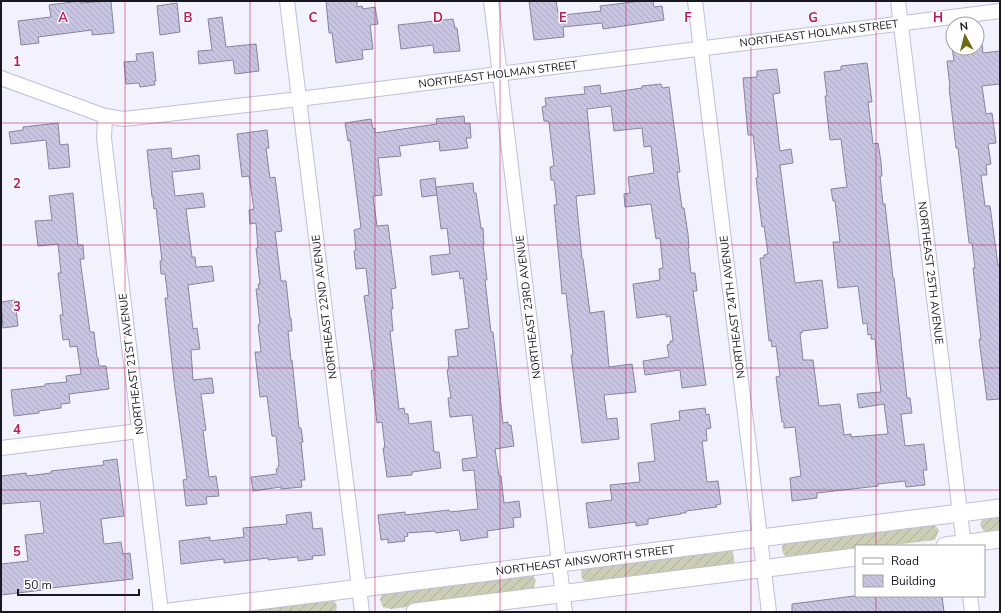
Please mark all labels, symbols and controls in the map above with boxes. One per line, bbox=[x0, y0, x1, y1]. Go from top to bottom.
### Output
text: A bbox=[58, 9, 68, 27]
text: B bbox=[184, 9, 193, 27]
text: C bbox=[309, 9, 318, 27]
text: D bbox=[433, 9, 443, 27]
text: E bbox=[559, 9, 567, 27]
text: F bbox=[684, 9, 692, 27]
text: G bbox=[808, 9, 818, 27]
text: H bbox=[933, 9, 943, 27]
street label: NORTHEAST HOLMAN STREET bbox=[739, 16, 900, 51]
north arrow bbox=[945, 16, 985, 56]
text: N bbox=[959, 19, 969, 35]
text: 1 bbox=[13, 53, 21, 71]
street label: NORTHEAST HOLMAN STREET bbox=[418, 57, 579, 92]
text: 2 bbox=[13, 175, 21, 193]
street label: NORTHEAST 25TH AVENUE bbox=[914, 201, 947, 345]
street label: NORTHEAST 22ND AVENUE bbox=[308, 234, 341, 380]
street label: NORTHEAST 23RD AVENUE bbox=[512, 234, 545, 380]
street label: NORTHEAST 24TH AVENUE bbox=[716, 235, 749, 379]
street label: NORTHEAST 21ST AVENUE bbox=[115, 292, 148, 435]
text: 3 bbox=[13, 298, 21, 316]
text: 4 bbox=[13, 421, 21, 439]
street label: NORTHEAST AINSWORTH STREET bbox=[495, 542, 676, 579]
text: 5 bbox=[13, 543, 21, 561]
legend bbox=[855, 545, 985, 597]
text: Road bbox=[891, 553, 919, 569]
scale bar bbox=[18, 571, 139, 597]
text: Building bbox=[891, 573, 936, 589]
text: 50 m bbox=[24, 577, 52, 593]

